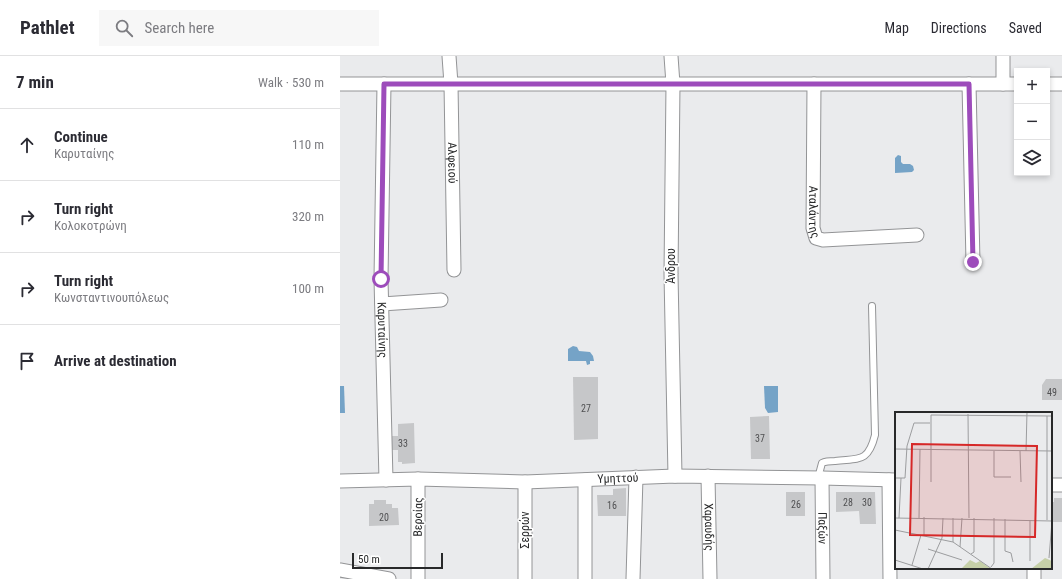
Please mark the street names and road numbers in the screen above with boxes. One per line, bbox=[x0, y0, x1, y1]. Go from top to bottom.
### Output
street label: Αλφειού bbox=[445, 142, 460, 184]
street label: Αταλάντης bbox=[806, 186, 823, 240]
street label: Άνδρου bbox=[664, 248, 678, 284]
street label: Καρυταίνης bbox=[375, 302, 390, 358]
street label: Υμηττού bbox=[597, 470, 639, 486]
street label: Βεροίας bbox=[411, 497, 425, 537]
street label: Χαραυδής bbox=[702, 503, 716, 551]
street label: Σερρών bbox=[518, 511, 532, 549]
street label: Παξών bbox=[814, 512, 830, 544]

